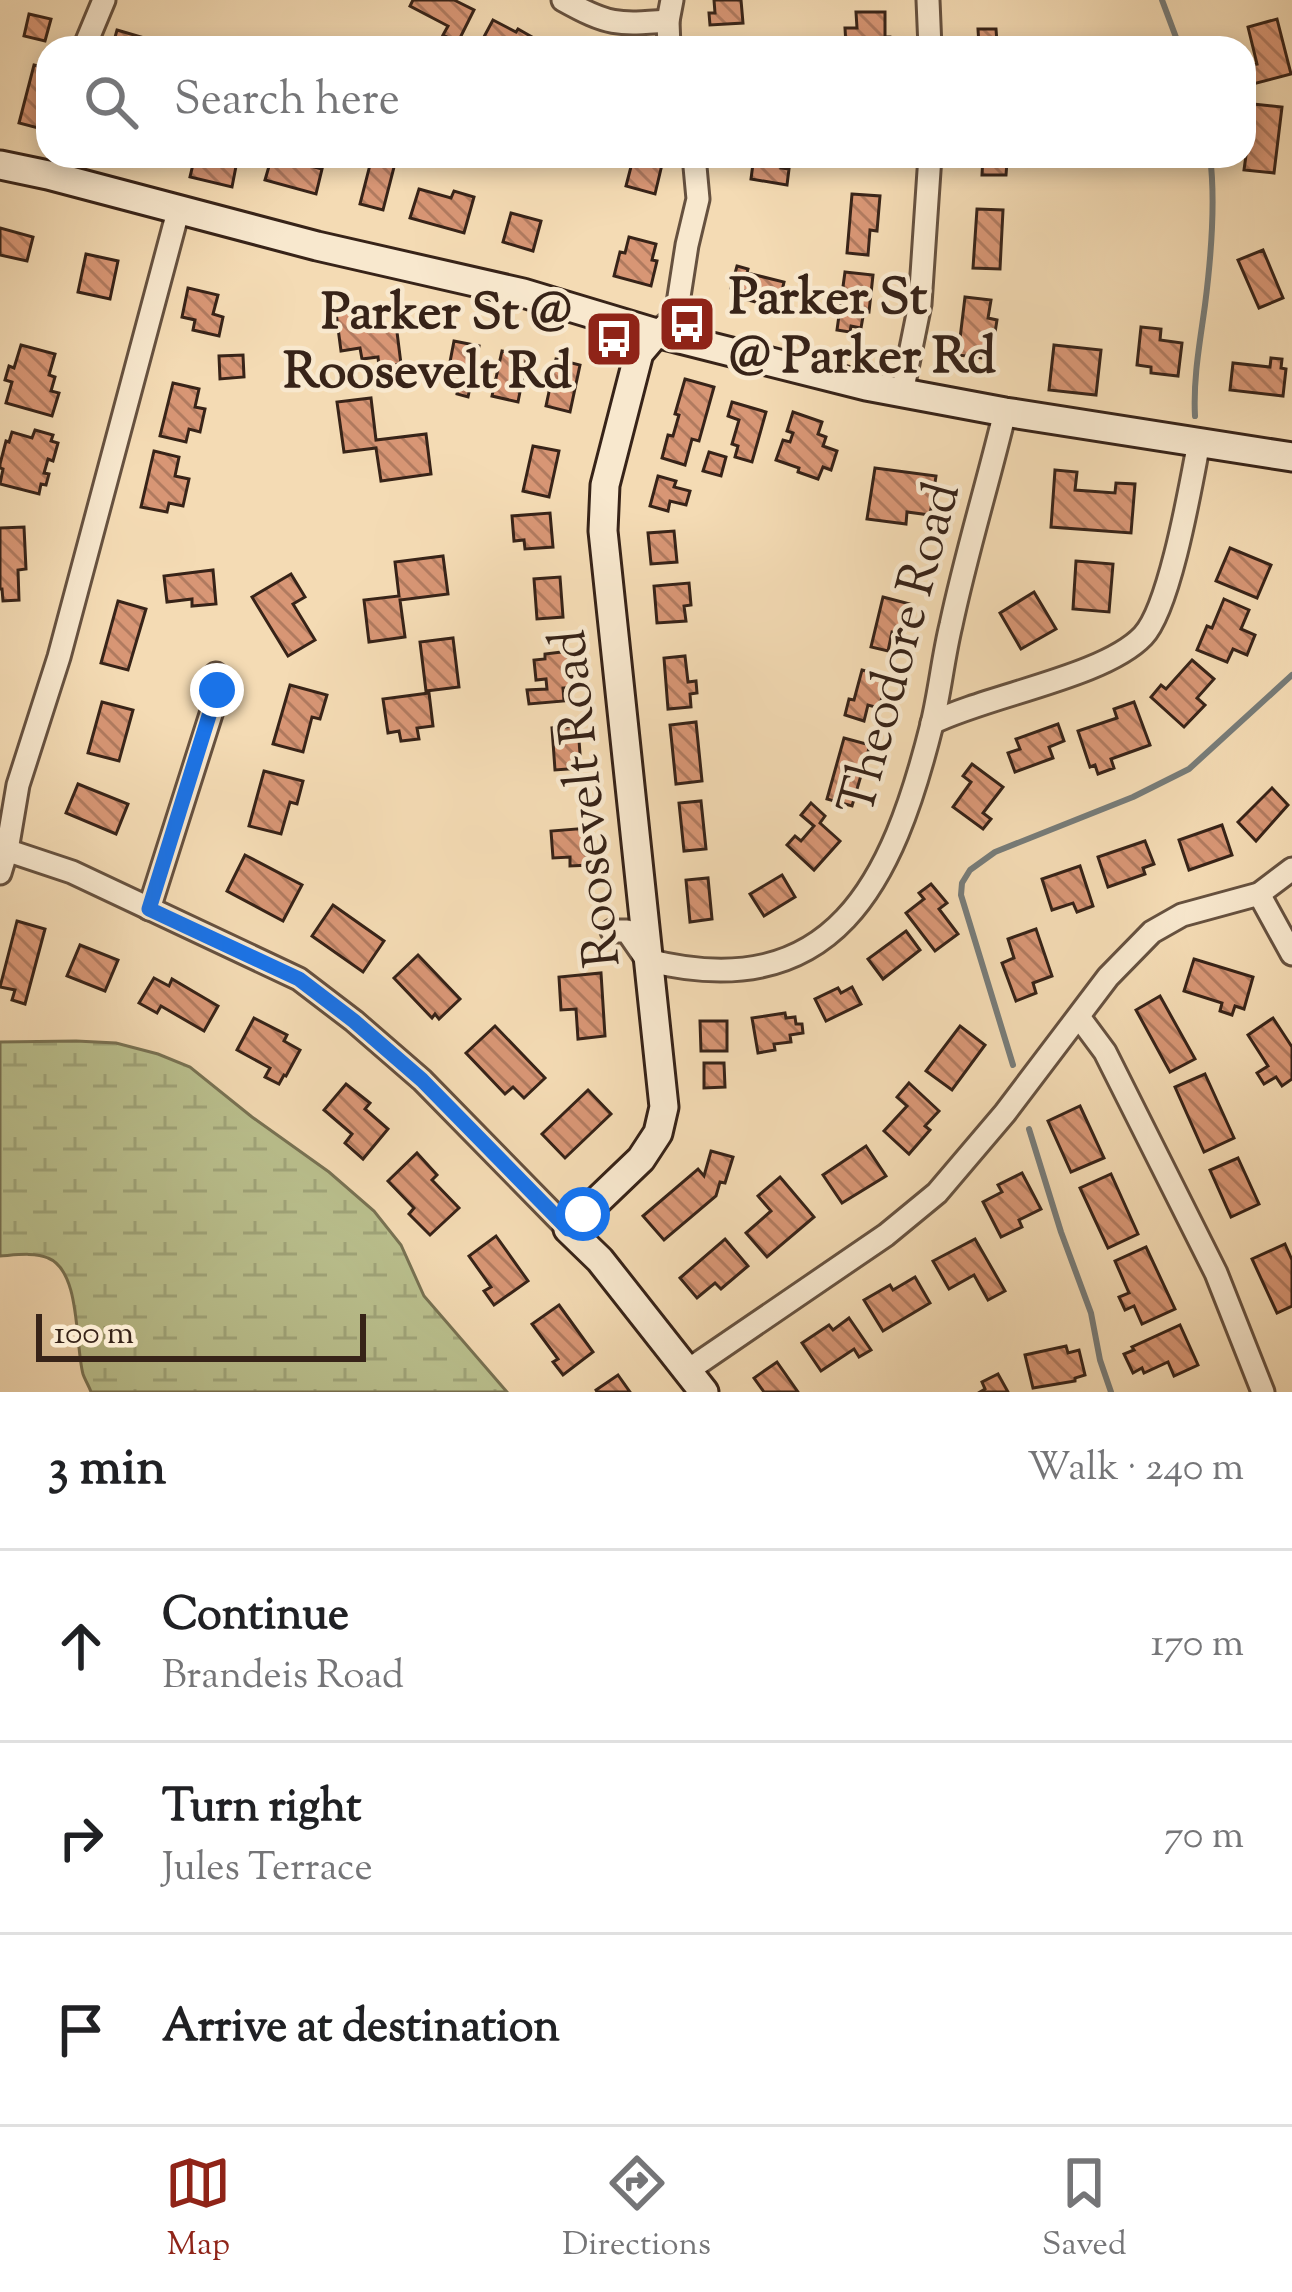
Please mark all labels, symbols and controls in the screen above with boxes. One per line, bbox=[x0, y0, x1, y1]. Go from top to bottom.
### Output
search box bbox=[36, 36, 1256, 168]
icon: search bbox=[78, 69, 144, 135]
text: Search here bbox=[174, 70, 400, 135]
place label: Parker St @ Parker Rd bbox=[729, 264, 996, 396]
place label: Parker St @ Roosevelt Rd bbox=[283, 279, 572, 411]
bus stop icon: Parker St @ Parker Rd bbox=[656, 293, 718, 355]
bus stop icon: Parker St @ Roosevelt Rd bbox=[583, 308, 645, 370]
street label: Theodore Road bbox=[823, 475, 982, 824]
street label: Roosevelt Road bbox=[534, 626, 643, 971]
route end bbox=[190, 663, 244, 717]
route start bbox=[556, 1187, 610, 1241]
scale bar bbox=[36, 1308, 366, 1361]
text: 100 m bbox=[54, 1311, 134, 1359]
text: 3 min bbox=[48, 1434, 166, 1507]
text: Walk · 240 m bbox=[1027, 1442, 1244, 1498]
text: Continue bbox=[162, 1585, 349, 1650]
icon: ahead bbox=[48, 1613, 114, 1679]
text: 170 m bbox=[1151, 1618, 1244, 1674]
text: Brandeis Road bbox=[162, 1650, 404, 1706]
text: Turn right bbox=[162, 1777, 361, 1842]
icon: right bbox=[48, 1805, 114, 1871]
text: 70 m bbox=[1164, 1810, 1244, 1866]
text: Jules Terrace bbox=[162, 1842, 373, 1898]
icon: arrive bbox=[48, 1997, 114, 2063]
text: Arrive at destination bbox=[162, 1997, 560, 2062]
tab: Map bbox=[165, 2150, 231, 2270]
tab: Directions bbox=[562, 2150, 711, 2270]
tab: Saved bbox=[1042, 2150, 1127, 2270]

